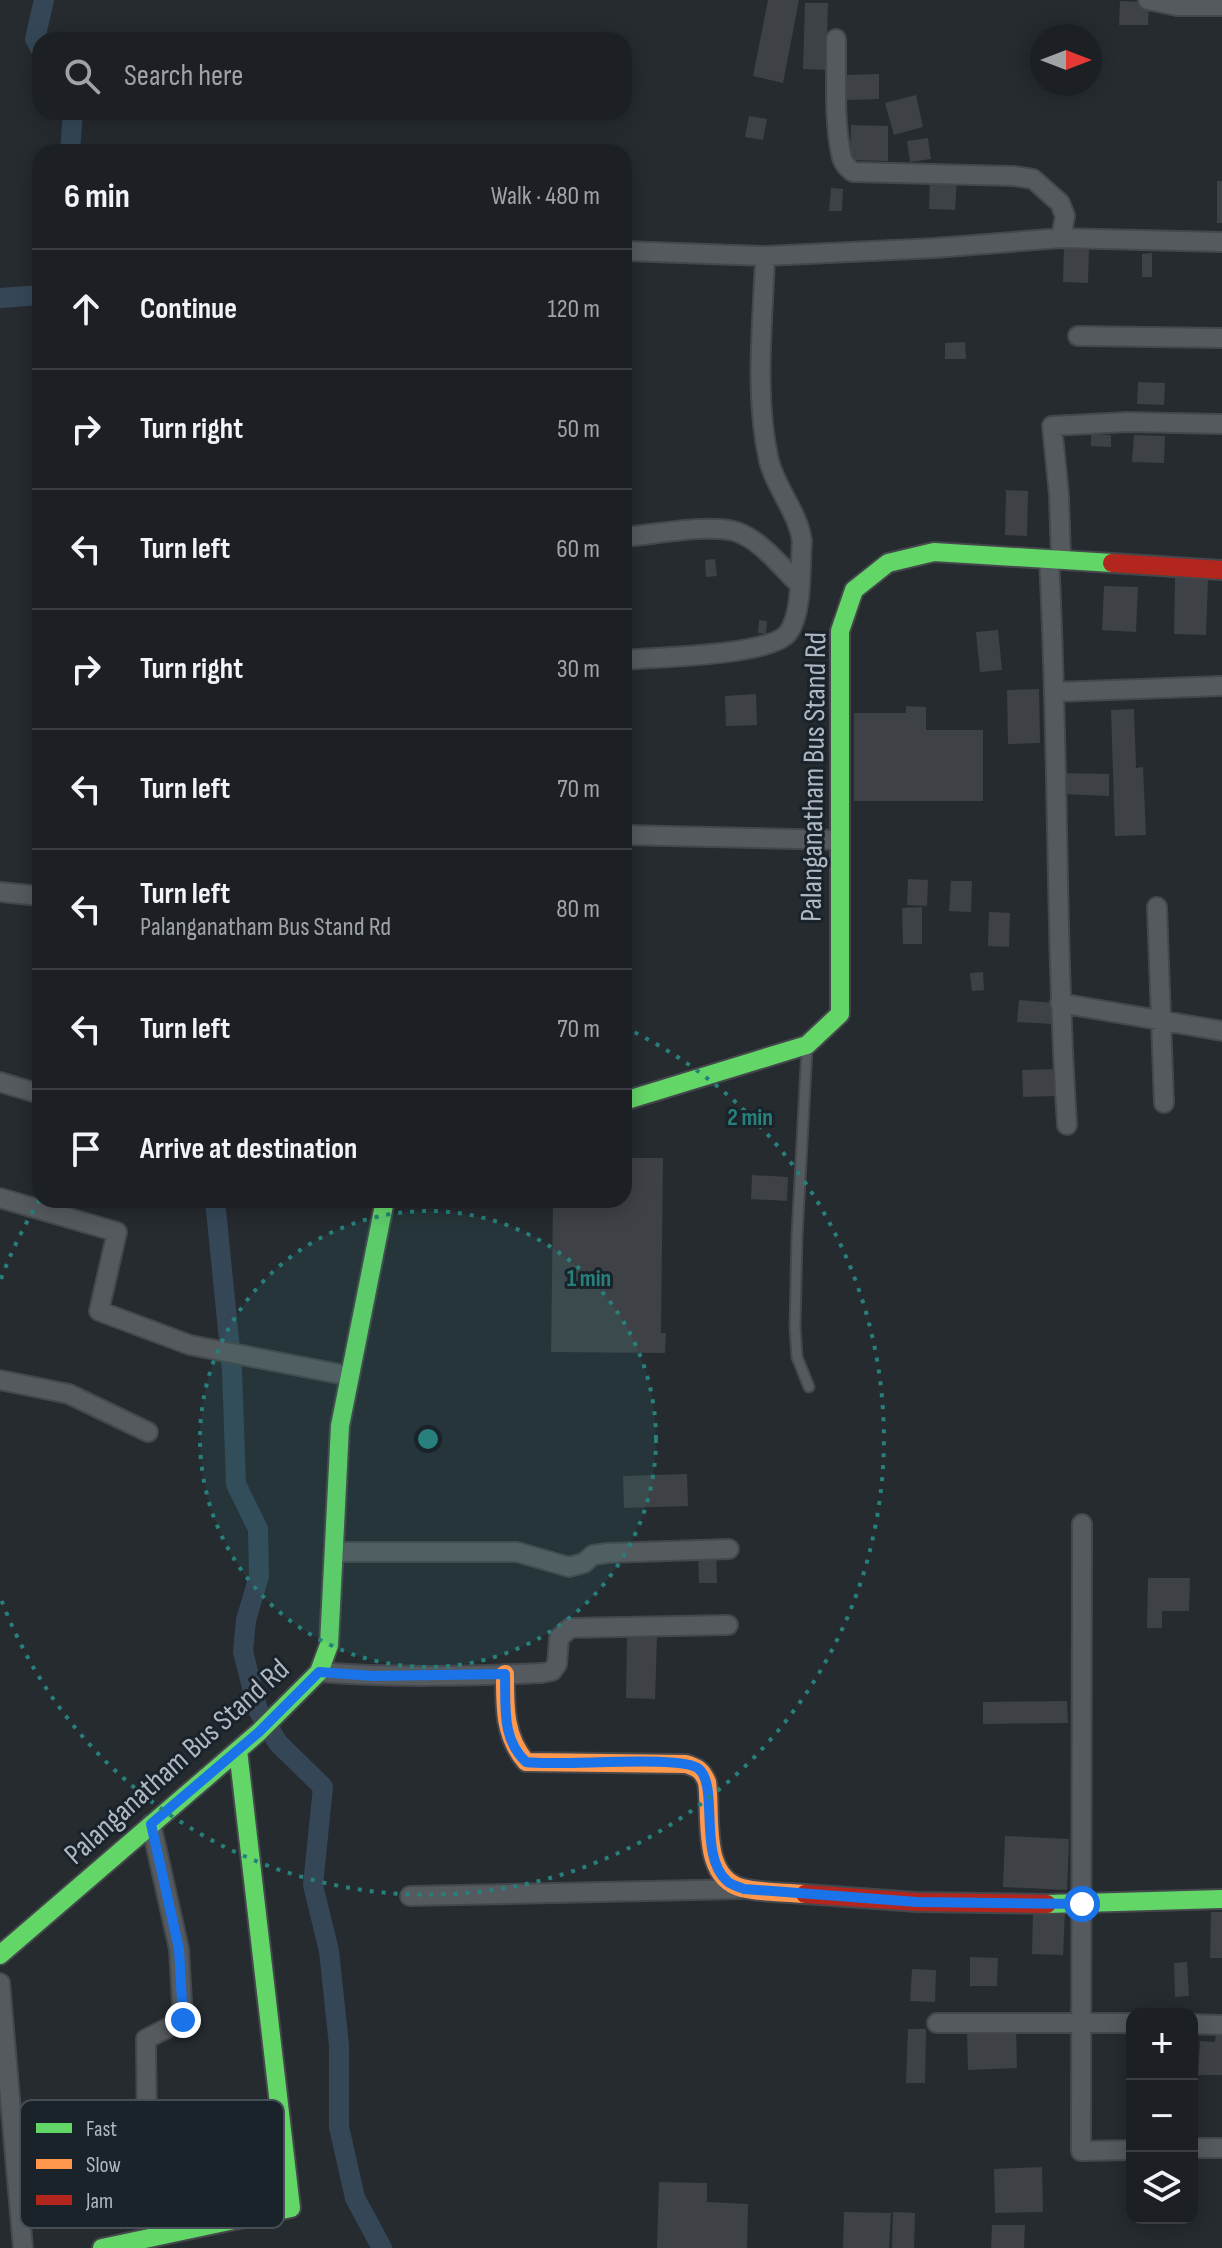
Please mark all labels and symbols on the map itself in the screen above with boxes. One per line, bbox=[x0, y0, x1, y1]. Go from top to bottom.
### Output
north arrow bbox=[1030, 24, 1102, 96]
street label: Palanganatham Bus Stand Rd bbox=[793, 632, 835, 922]
text: 2 min bbox=[727, 1103, 773, 1132]
text: 1 min bbox=[567, 1264, 611, 1293]
centre of rings bbox=[414, 1425, 442, 1453]
street label: Palanganatham Bus Stand Rd bbox=[57, 1652, 297, 1872]
route start bbox=[1064, 1886, 1100, 1922]
route end bbox=[165, 2002, 201, 2038]
legend bbox=[20, 2100, 284, 2228]
text: Fast bbox=[86, 2116, 117, 2143]
text: Slow bbox=[86, 2152, 121, 2179]
text: Jam bbox=[85, 2188, 113, 2215]

